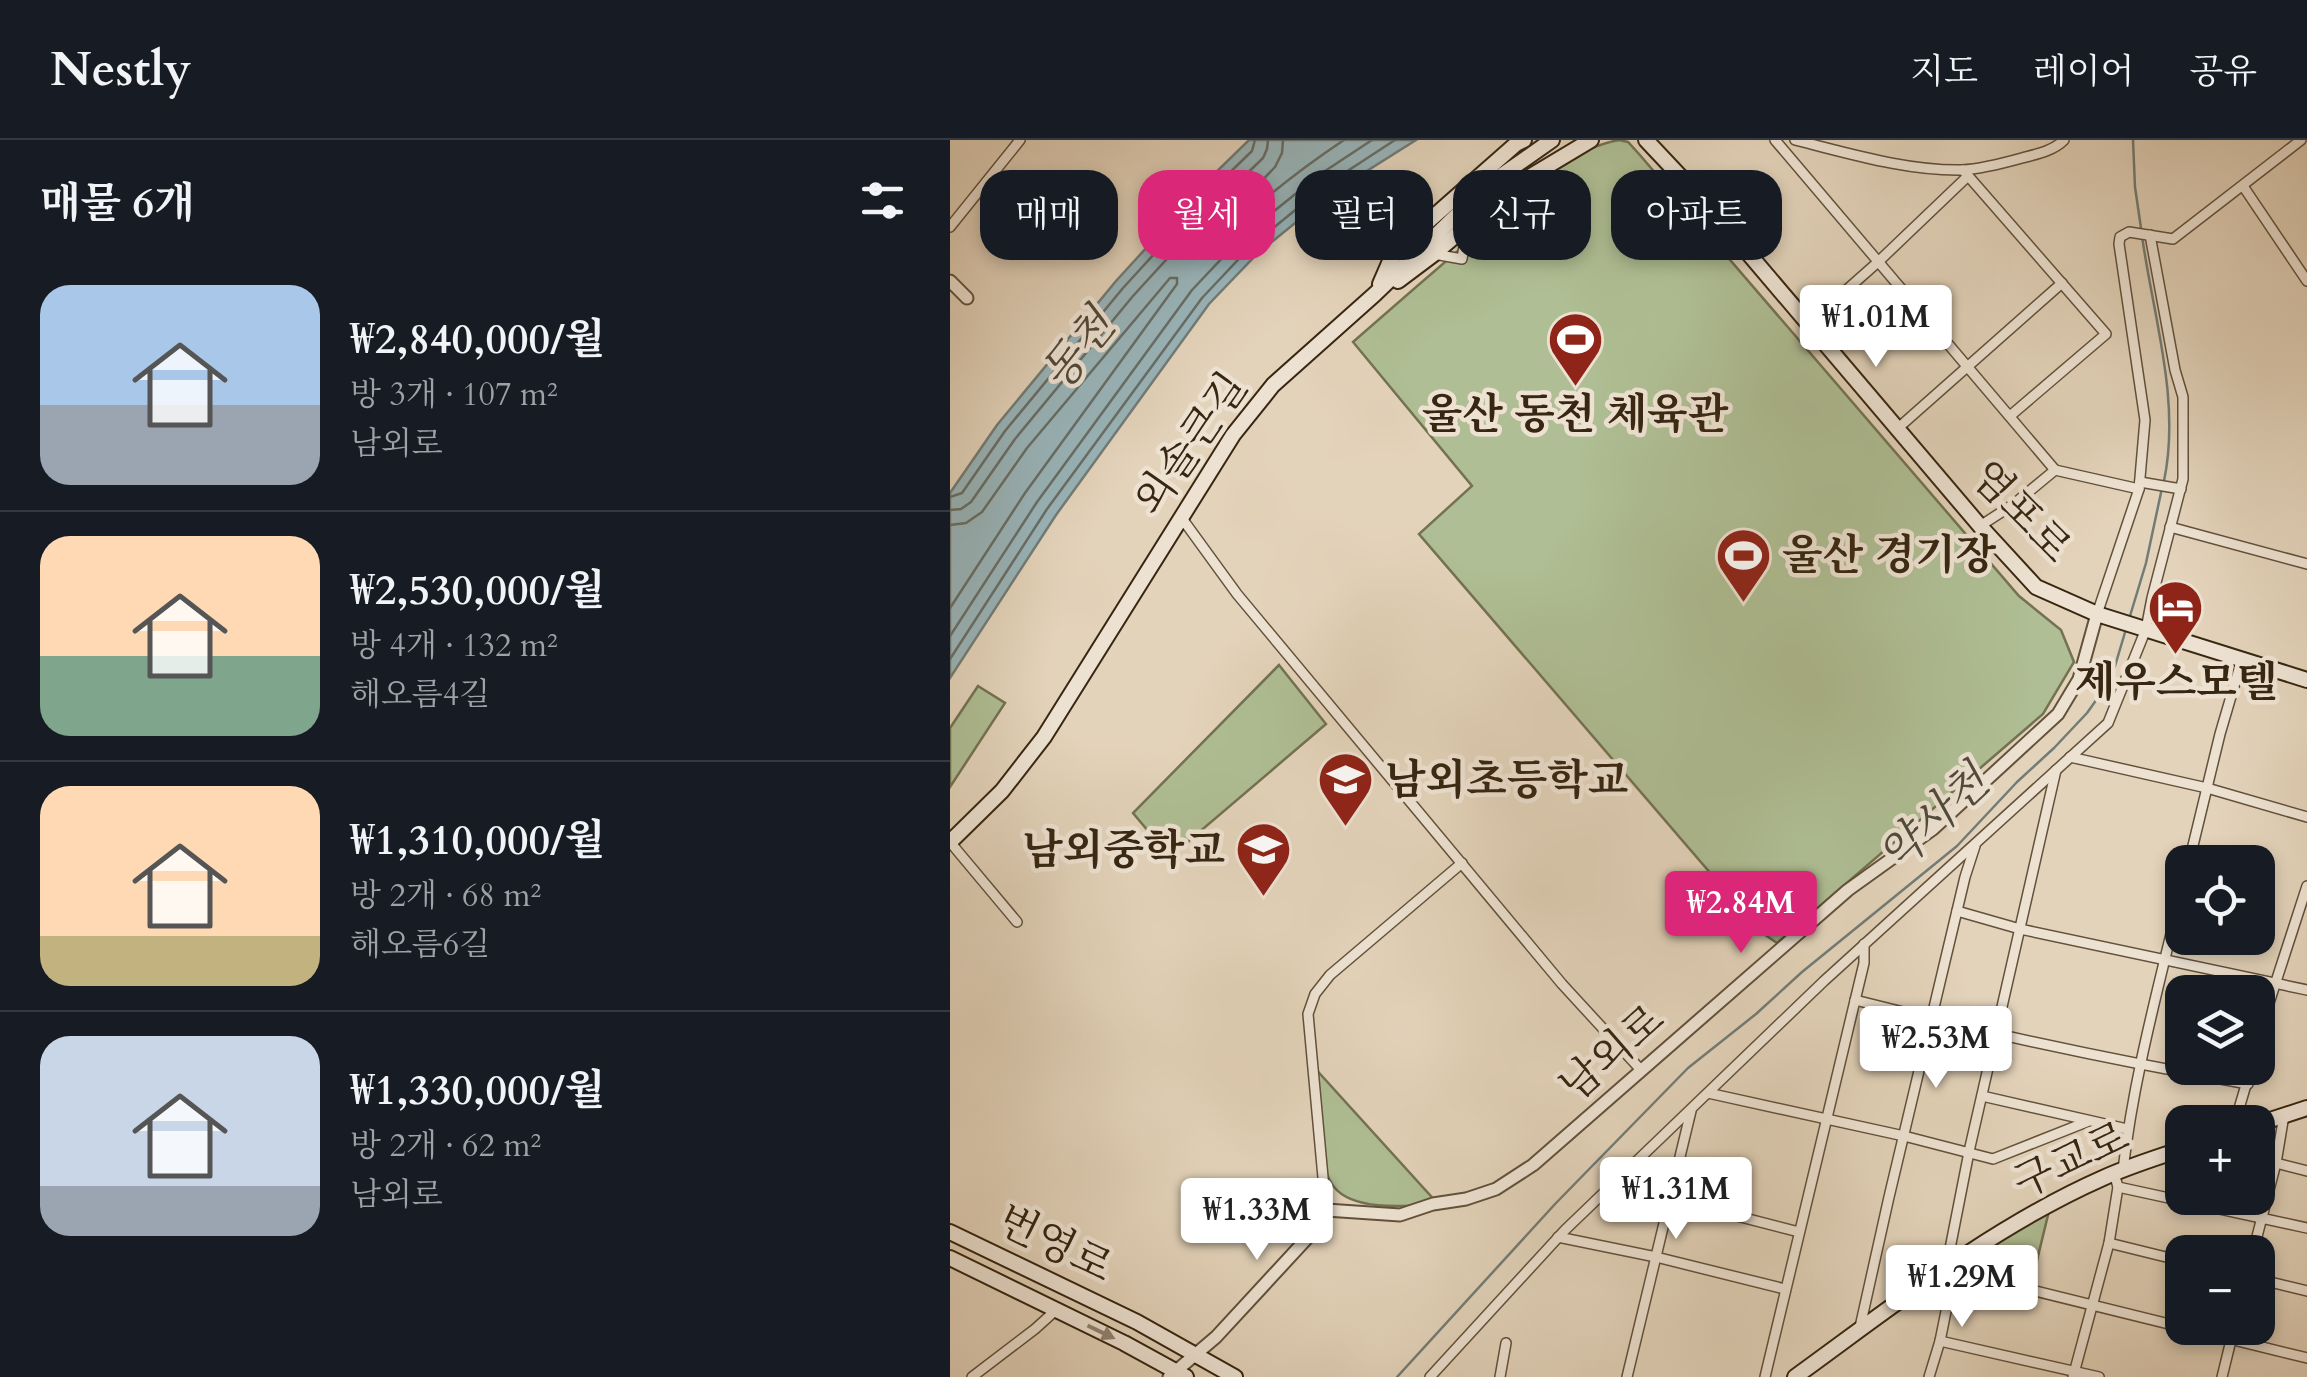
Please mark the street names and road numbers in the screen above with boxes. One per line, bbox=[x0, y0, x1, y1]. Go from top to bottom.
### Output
street label: 외솔큰길 bbox=[1121, 361, 1261, 527]
street label: 염포로 bbox=[1958, 448, 2084, 576]
street label: 남외로 bbox=[1547, 992, 1677, 1114]
street label: 구교로 bbox=[2004, 1108, 2138, 1212]
street label: 번영로 bbox=[988, 1192, 1122, 1296]

